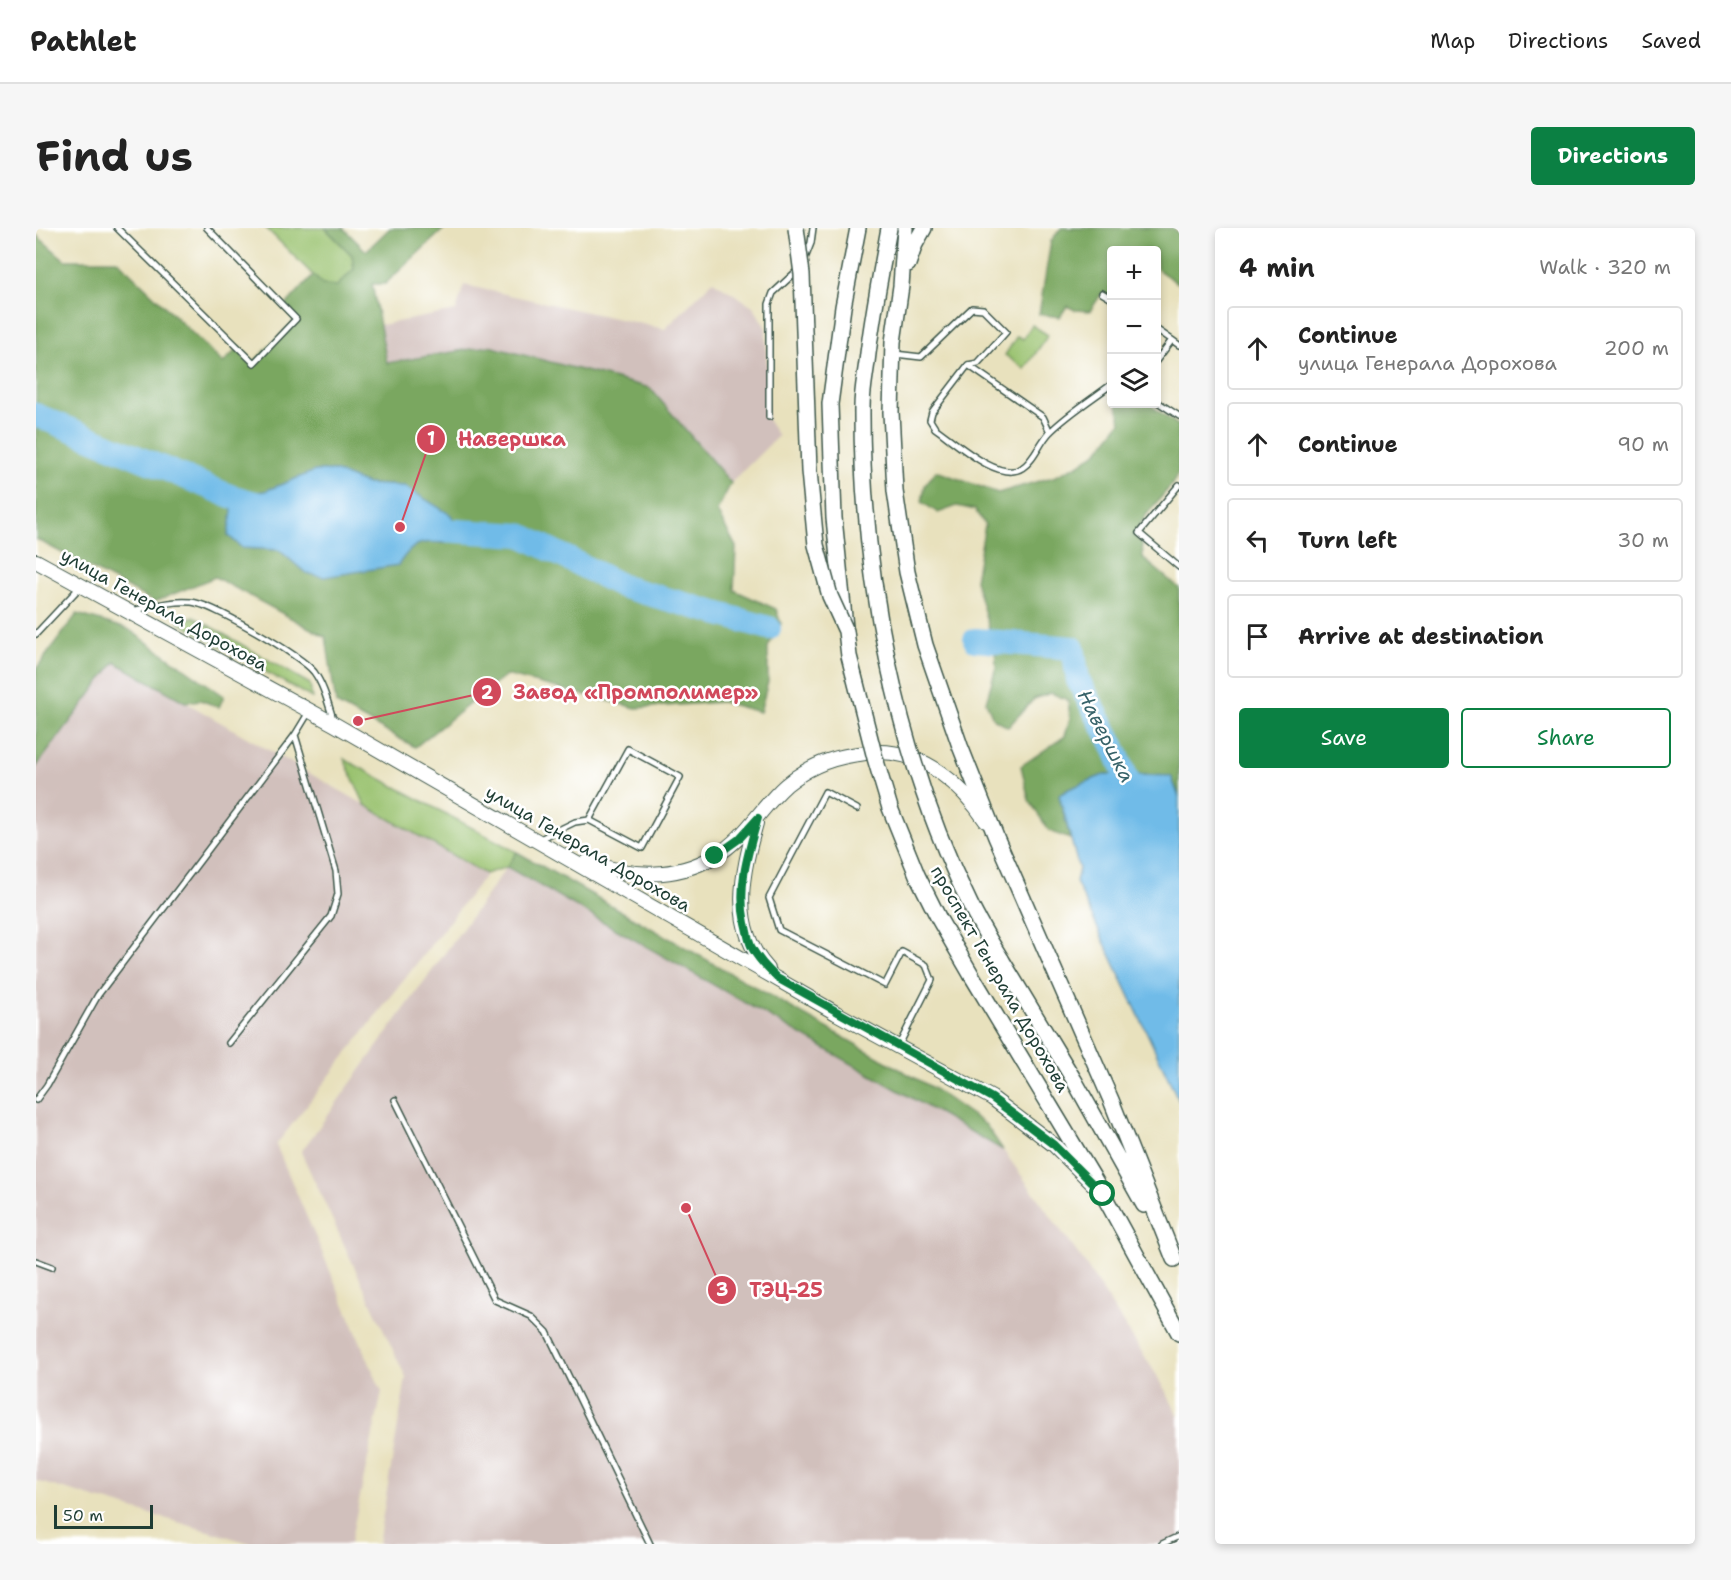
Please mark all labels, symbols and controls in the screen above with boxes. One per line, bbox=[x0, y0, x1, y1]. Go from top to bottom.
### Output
text: Pathlet bbox=[30, 22, 137, 60]
text: Map bbox=[1430, 27, 1475, 55]
text: Directions bbox=[1508, 27, 1608, 55]
text: Saved bbox=[1641, 27, 1701, 55]
button: Directions bbox=[1531, 127, 1695, 185]
text: Find us bbox=[36, 128, 193, 184]
map controls bbox=[1107, 246, 1161, 408]
button: + bbox=[1107, 246, 1161, 300]
text: 4 min bbox=[1239, 250, 1315, 285]
text: Walk · 320 m bbox=[1539, 254, 1671, 280]
button: − bbox=[1107, 300, 1161, 354]
text: Continue bbox=[1298, 321, 1398, 350]
icon: ahead bbox=[1241, 332, 1274, 365]
text: 200 m bbox=[1604, 335, 1669, 361]
text: улица Генерала Дорохова bbox=[1298, 350, 1557, 376]
button: layers bbox=[1107, 354, 1161, 408]
callout: Навершка bbox=[416, 420, 578, 458]
text: Навершка bbox=[458, 426, 566, 452]
text: 1 bbox=[427, 427, 435, 451]
icon: ahead bbox=[1241, 428, 1274, 461]
text: Continue bbox=[1298, 430, 1398, 459]
text: 90 m bbox=[1617, 431, 1669, 457]
icon: left bbox=[1241, 524, 1274, 557]
text: Turn left bbox=[1298, 526, 1397, 555]
text: 30 m bbox=[1617, 527, 1669, 553]
street label: улица Генерала Дорохова bbox=[56, 543, 272, 677]
icon: arrive bbox=[1241, 620, 1274, 653]
text: Arrive at destination bbox=[1298, 622, 1544, 651]
callout: Завод «Промполимер» bbox=[472, 673, 771, 711]
text: Завод «Промполимер» bbox=[514, 679, 758, 705]
text: 2 bbox=[481, 681, 494, 705]
water label: Навершка bbox=[1072, 685, 1140, 787]
button: Save bbox=[1239, 708, 1449, 768]
button: Share bbox=[1461, 708, 1671, 768]
street label: улица Генерала Дорохова bbox=[481, 780, 695, 918]
route end bbox=[701, 842, 727, 868]
street label: проспект Генерала Дорохова bbox=[925, 861, 1075, 1097]
route start bbox=[1089, 1180, 1115, 1206]
callout: ТЭЦ-25 bbox=[707, 1271, 834, 1309]
text: ТЭЦ-25 bbox=[749, 1277, 823, 1303]
text: 3 bbox=[716, 1278, 728, 1302]
scale bar bbox=[54, 1502, 153, 1530]
text: 50 m bbox=[63, 1505, 103, 1526]

